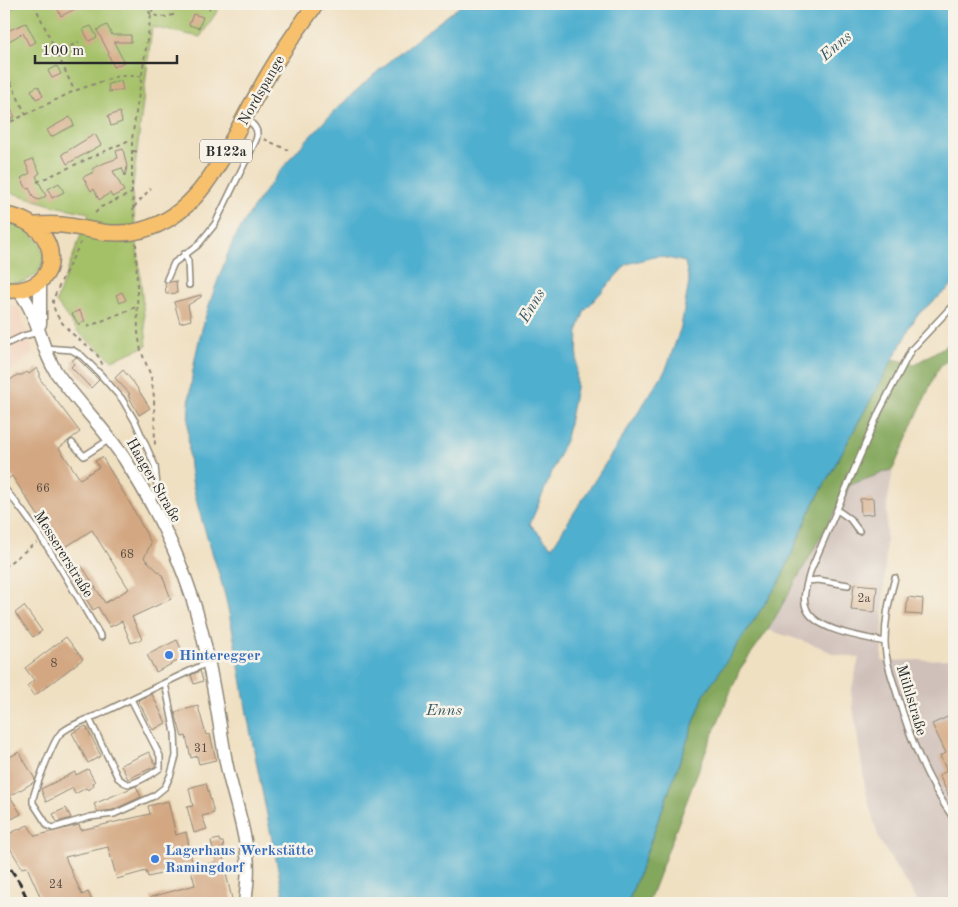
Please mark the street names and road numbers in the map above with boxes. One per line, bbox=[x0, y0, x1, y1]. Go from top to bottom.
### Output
street label: Nordspange bbox=[236, 53, 288, 128]
road number: B122a bbox=[200, 140, 252, 162]
street label: Haager Straße bbox=[122, 436, 183, 526]
street label: Messererstraße bbox=[30, 509, 95, 601]
street label: Mühlstraße bbox=[893, 663, 928, 738]

